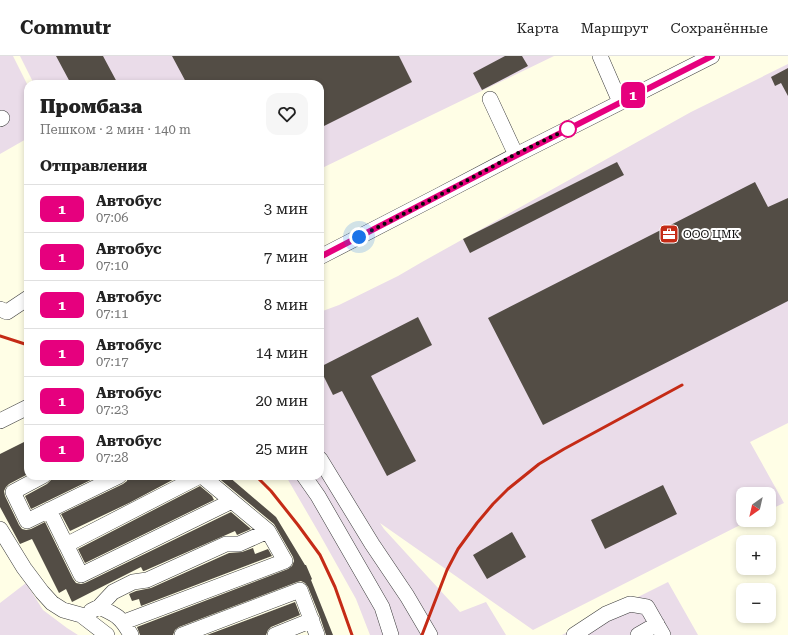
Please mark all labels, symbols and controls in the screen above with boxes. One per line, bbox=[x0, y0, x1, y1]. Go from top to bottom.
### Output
text: Commutr bbox=[20, 16, 111, 39]
text: Карта bbox=[517, 20, 559, 36]
text: Маршрут bbox=[581, 20, 649, 36]
text: Сохранённые bbox=[671, 20, 768, 36]
line badge: 1 bbox=[620, 82, 646, 108]
text: 1 bbox=[629, 87, 637, 103]
button: heart bbox=[266, 93, 308, 135]
text: Промбаза bbox=[40, 95, 142, 118]
unlabelled marker bbox=[559, 120, 577, 138]
text: Пешком · 2 мин · 140 m bbox=[40, 122, 191, 137]
text: Отправления bbox=[40, 157, 147, 175]
text: Автобус bbox=[96, 192, 162, 210]
text: 3 мин bbox=[264, 200, 308, 218]
text: 1 bbox=[58, 201, 66, 217]
text: 07:06 bbox=[96, 210, 128, 225]
office icon: ООО ЦМК bbox=[658, 223, 680, 245]
your location bbox=[349, 227, 369, 247]
place label: ООО ЦМК bbox=[683, 228, 740, 241]
text: Автобус bbox=[96, 240, 162, 258]
text: 7 мин bbox=[264, 248, 308, 266]
text: 1 bbox=[58, 249, 66, 265]
text: 07:10 bbox=[96, 258, 128, 273]
text: Автобус bbox=[96, 288, 162, 306]
text: 8 мин bbox=[264, 296, 308, 314]
text: 1 bbox=[58, 297, 66, 313]
text: 07:11 bbox=[96, 306, 128, 321]
text: Автобус bbox=[96, 336, 162, 354]
text: 14 мин bbox=[255, 344, 308, 362]
text: 1 bbox=[58, 345, 66, 361]
text: 07:17 bbox=[96, 354, 128, 369]
text: Автобус bbox=[96, 384, 162, 402]
text: 20 мин bbox=[255, 392, 308, 410]
text: 1 bbox=[58, 393, 66, 409]
text: 07:23 bbox=[96, 402, 128, 417]
text: Автобус bbox=[96, 432, 162, 450]
text: 25 мин bbox=[255, 440, 308, 458]
text: 1 bbox=[58, 441, 66, 457]
text: 07:28 bbox=[96, 450, 128, 465]
north arrow bbox=[736, 487, 776, 527]
map controls bbox=[736, 487, 776, 623]
button: + bbox=[736, 535, 776, 575]
button: − bbox=[736, 583, 776, 623]

